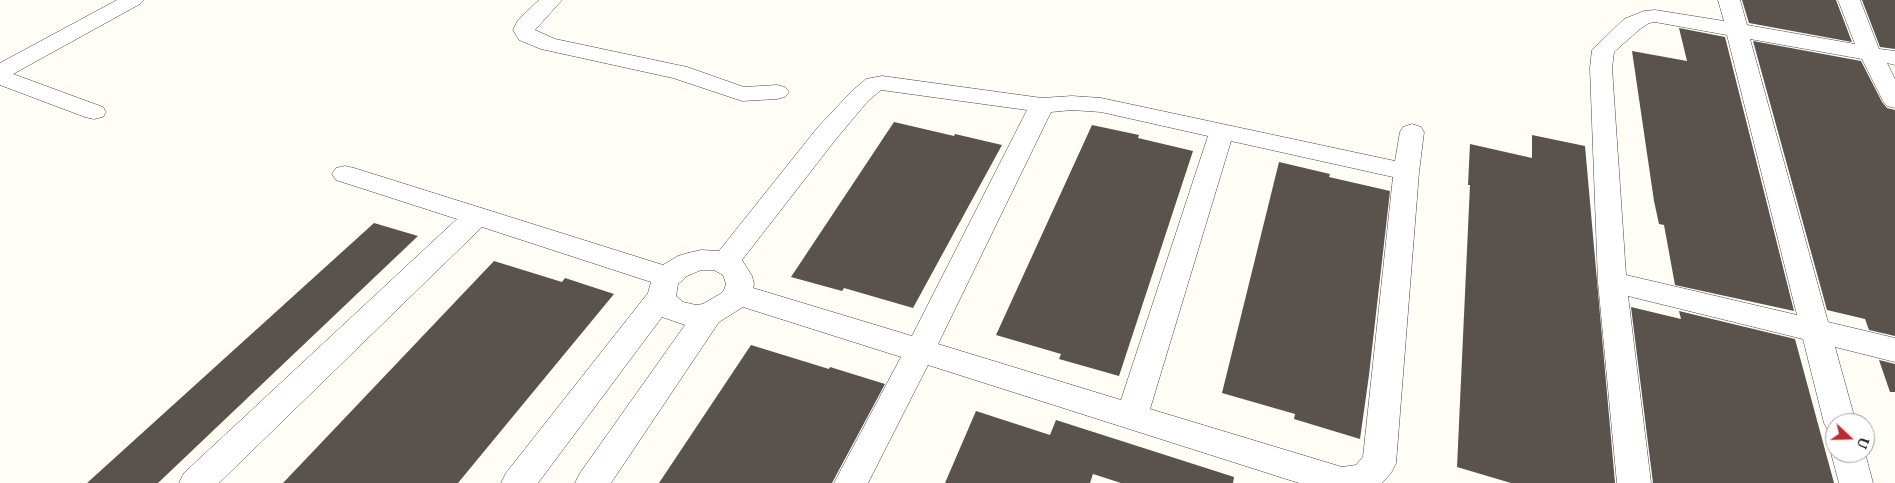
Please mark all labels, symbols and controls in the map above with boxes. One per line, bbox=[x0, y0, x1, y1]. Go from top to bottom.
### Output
north arrow bbox=[1825, 413, 1875, 463]
text: U bbox=[1853, 435, 1873, 451]

